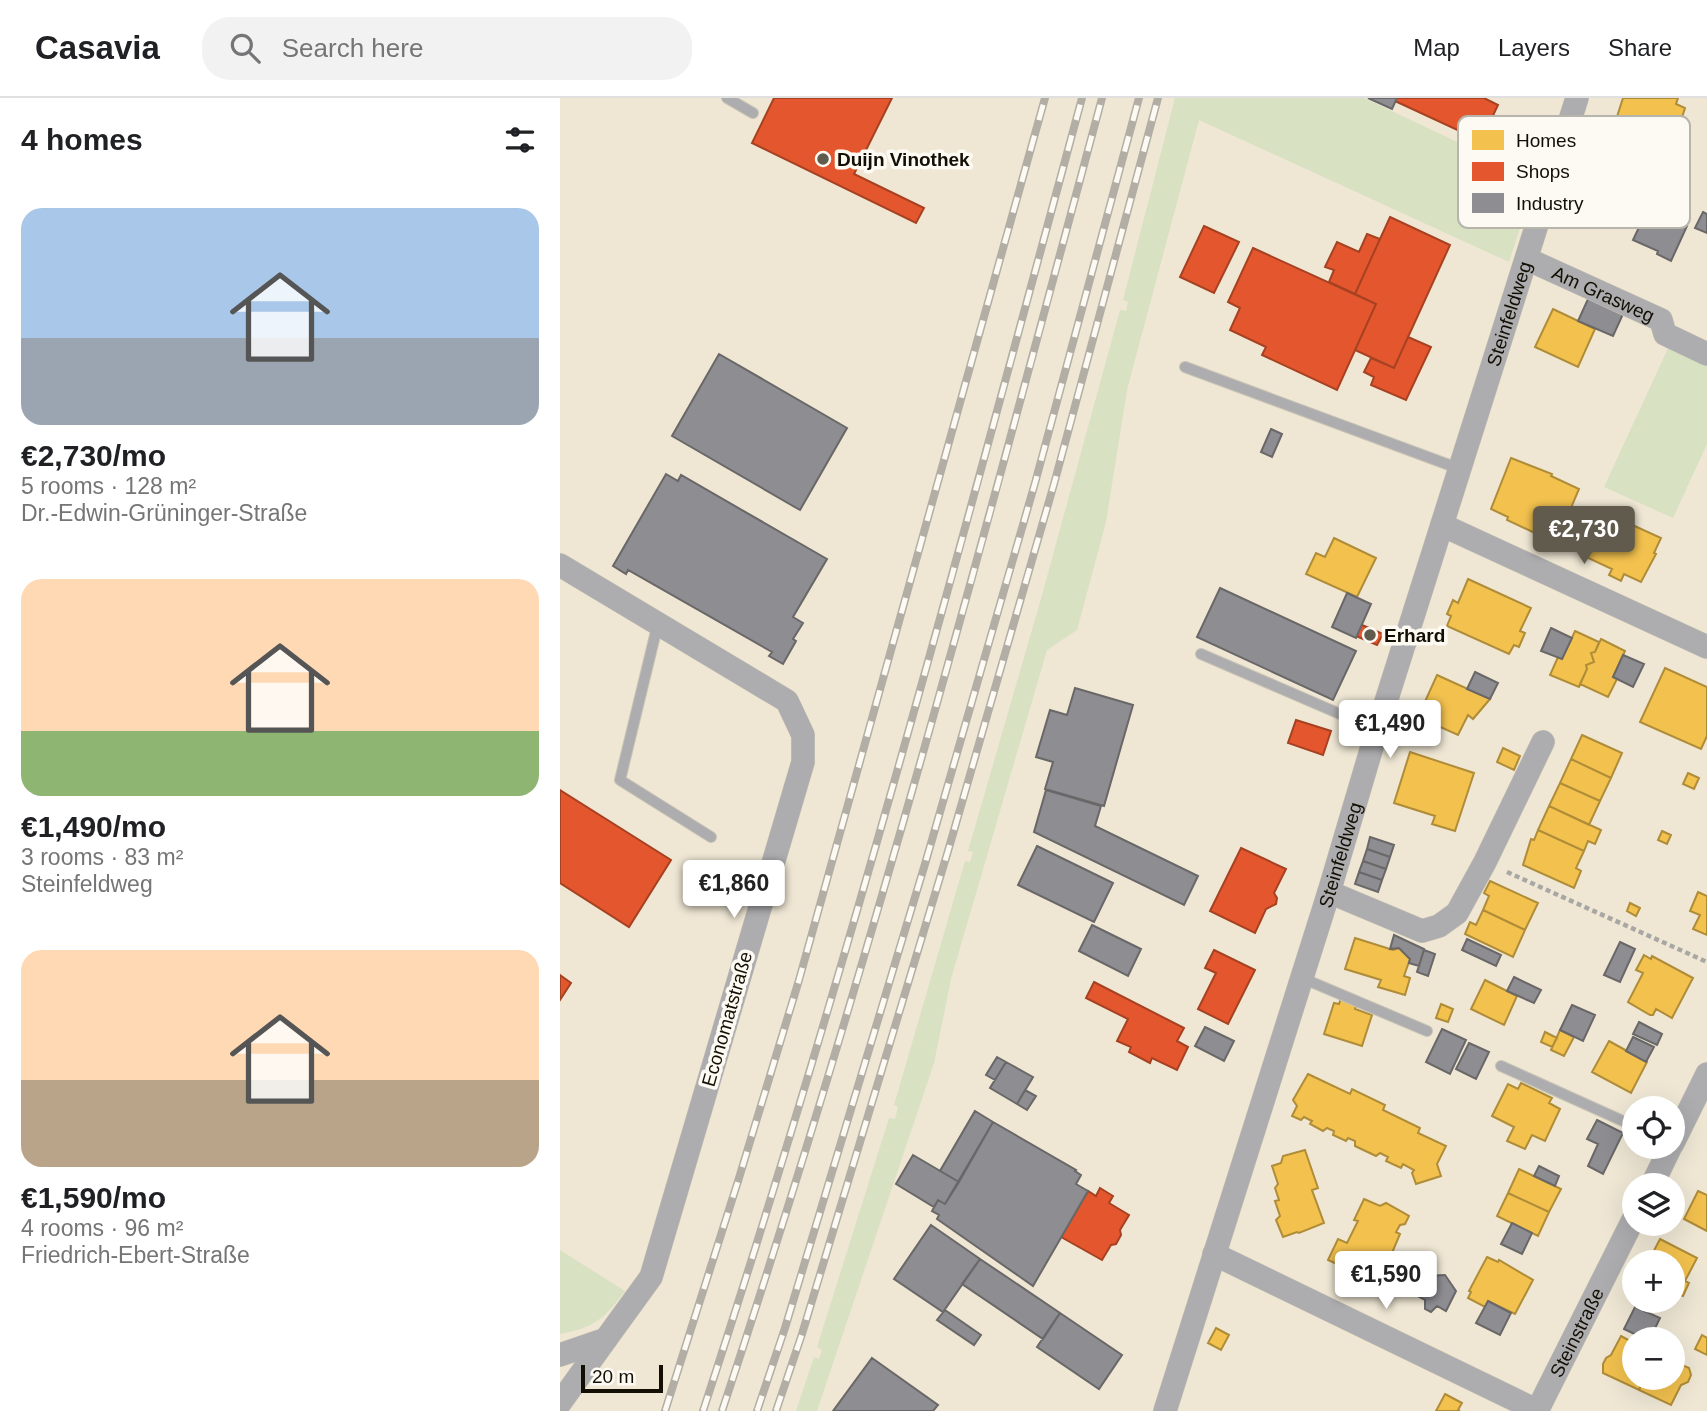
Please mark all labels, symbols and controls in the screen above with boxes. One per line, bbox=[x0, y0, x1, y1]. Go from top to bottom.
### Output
search box bbox=[202, 17, 692, 80]
text: Casavia bbox=[35, 29, 160, 66]
icon: search bbox=[226, 29, 264, 67]
text: Search here bbox=[282, 33, 423, 63]
text: Map bbox=[1413, 34, 1460, 61]
text: Layers bbox=[1498, 34, 1570, 61]
text: Share bbox=[1608, 34, 1672, 61]
legend bbox=[1458, 116, 1690, 228]
icon: filters bbox=[501, 121, 539, 159]
text: 4 homes bbox=[21, 123, 143, 156]
text: Homes bbox=[1516, 130, 1576, 151]
place label: Duijn Vinothek bbox=[837, 149, 970, 170]
marker: Duijn Vinothek bbox=[815, 151, 831, 167]
text: Shops bbox=[1516, 161, 1570, 182]
text: Industry bbox=[1516, 193, 1584, 214]
icon: home bbox=[217, 254, 343, 380]
street label: Steinfeldweg bbox=[1482, 259, 1535, 369]
street label: Am Grasweg bbox=[1549, 261, 1658, 326]
text: €2,730/mo bbox=[21, 439, 166, 472]
text: 5 rooms · 128 m² bbox=[21, 473, 196, 499]
text: Dr.-Edwin-Grüninger-Straße bbox=[21, 500, 307, 526]
pin: €2,730 bbox=[1527, 506, 1641, 566]
text: €2,730 bbox=[1549, 516, 1619, 542]
icon: home bbox=[217, 625, 343, 751]
place label: Erhard bbox=[1384, 625, 1445, 646]
marker: Erhard bbox=[1362, 627, 1378, 643]
pin: €1,490 bbox=[1333, 700, 1447, 760]
text: €1,490 bbox=[1355, 710, 1425, 736]
street label: Steinfeldweg bbox=[1314, 800, 1366, 910]
text: €1,490/mo bbox=[21, 810, 166, 843]
text: 3 rooms · 83 m² bbox=[21, 844, 183, 870]
pin: €1,860 bbox=[677, 860, 791, 920]
text: €1,860 bbox=[699, 870, 769, 896]
text: Steinfeldweg bbox=[21, 871, 153, 897]
street label: Economatstraße bbox=[698, 949, 756, 1089]
icon: home bbox=[217, 996, 343, 1122]
map controls bbox=[1622, 1096, 1685, 1390]
button: locate bbox=[1622, 1096, 1685, 1159]
button: layers bbox=[1622, 1173, 1685, 1236]
text: €1,590/mo bbox=[21, 1181, 166, 1214]
text: 4 rooms · 96 m² bbox=[21, 1215, 183, 1241]
text: Friedrich-Ebert-Straße bbox=[21, 1242, 250, 1268]
button: + bbox=[1622, 1250, 1685, 1313]
pin: €1,590 bbox=[1329, 1252, 1443, 1311]
text: €1,590 bbox=[1351, 1261, 1421, 1287]
street label: Steinstraße bbox=[1545, 1284, 1608, 1381]
button: − bbox=[1622, 1327, 1685, 1390]
scale bar bbox=[581, 1362, 663, 1394]
text: 20 m bbox=[592, 1366, 634, 1387]

